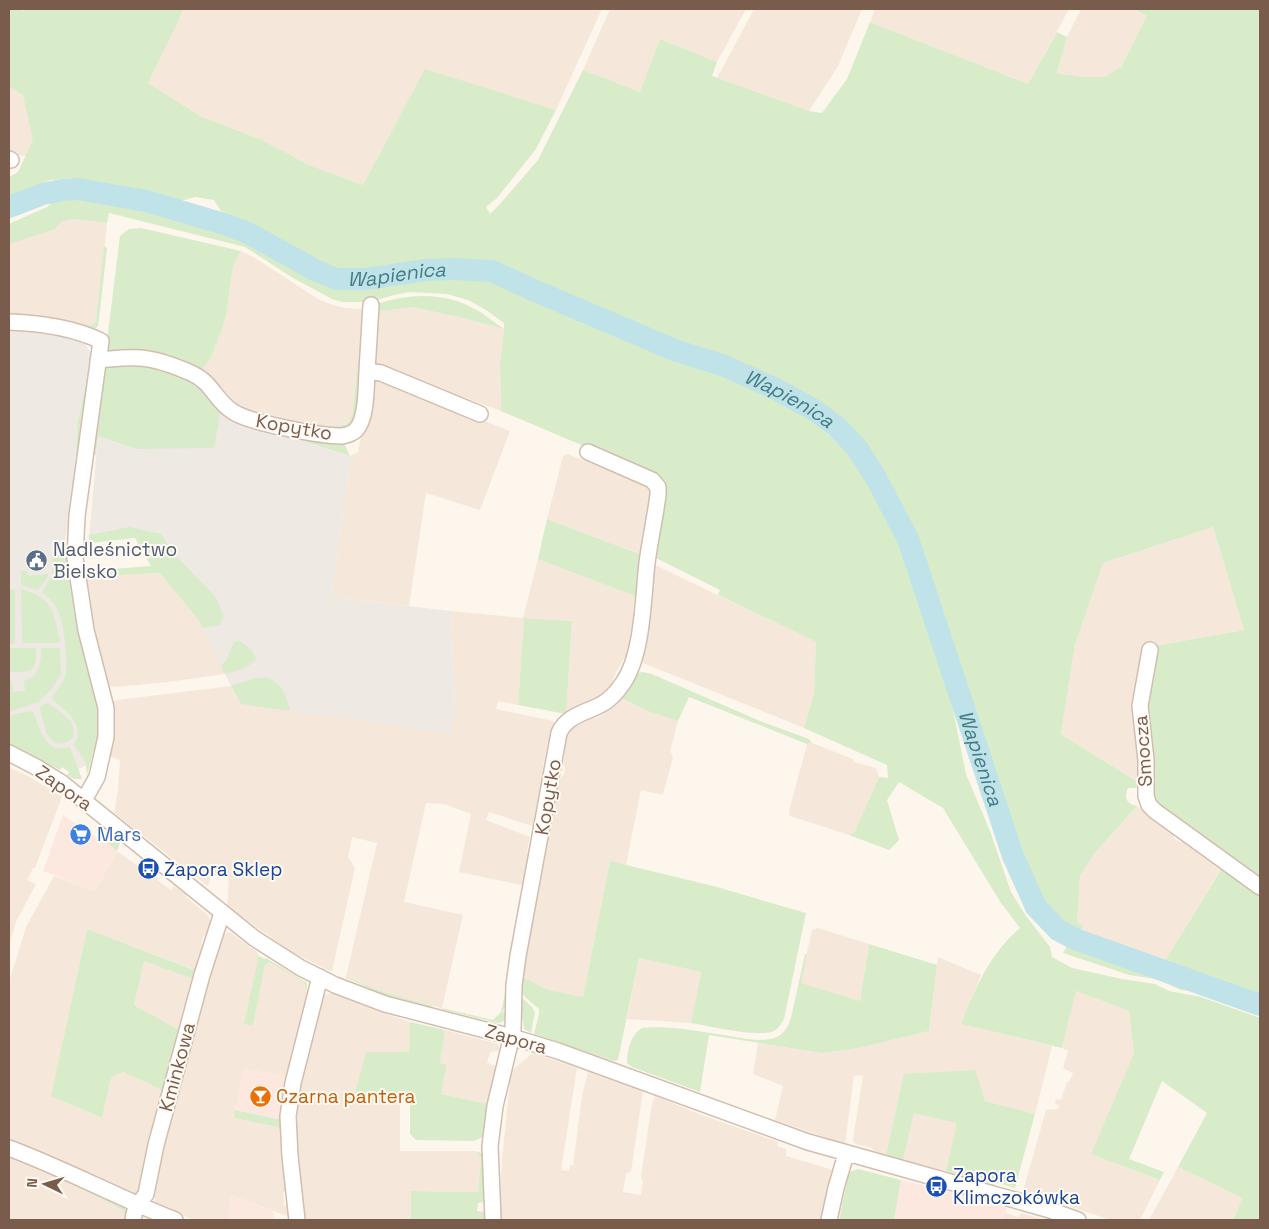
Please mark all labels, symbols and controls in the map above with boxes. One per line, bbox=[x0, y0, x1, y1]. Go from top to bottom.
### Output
water label: Wapienica bbox=[347, 256, 447, 292]
water label: Wapienica bbox=[740, 364, 840, 434]
street label: Kopytko bbox=[254, 408, 334, 446]
place label: Nadleśnictwo Bielsko bbox=[53, 537, 177, 584]
public building icon: Nadleśnictwo Bielsko bbox=[25, 548, 49, 572]
water label: Wapienica bbox=[953, 707, 1009, 810]
street label: Smocza bbox=[1128, 714, 1158, 788]
street label: Kopytko bbox=[529, 757, 567, 837]
street label: Zapora bbox=[31, 760, 97, 817]
supermarket icon: Mars bbox=[69, 822, 93, 846]
place label: Mars bbox=[97, 822, 141, 847]
bus stop icon: Zapora Sklep bbox=[136, 857, 160, 881]
place label: Zapora Sklep bbox=[164, 857, 283, 882]
street label: Zapora bbox=[482, 1018, 550, 1060]
street label: Kminkowa bbox=[153, 1020, 201, 1114]
bar icon: Czarna pantera bbox=[248, 1084, 272, 1108]
place label: Czarna pantera bbox=[276, 1084, 416, 1109]
north arrow bbox=[20, 1159, 70, 1209]
place label: Zapora Klimczokówka bbox=[953, 1163, 1080, 1210]
bus stop icon: Zapora Klimczokówka bbox=[925, 1174, 949, 1198]
text: N bbox=[23, 1177, 41, 1188]

